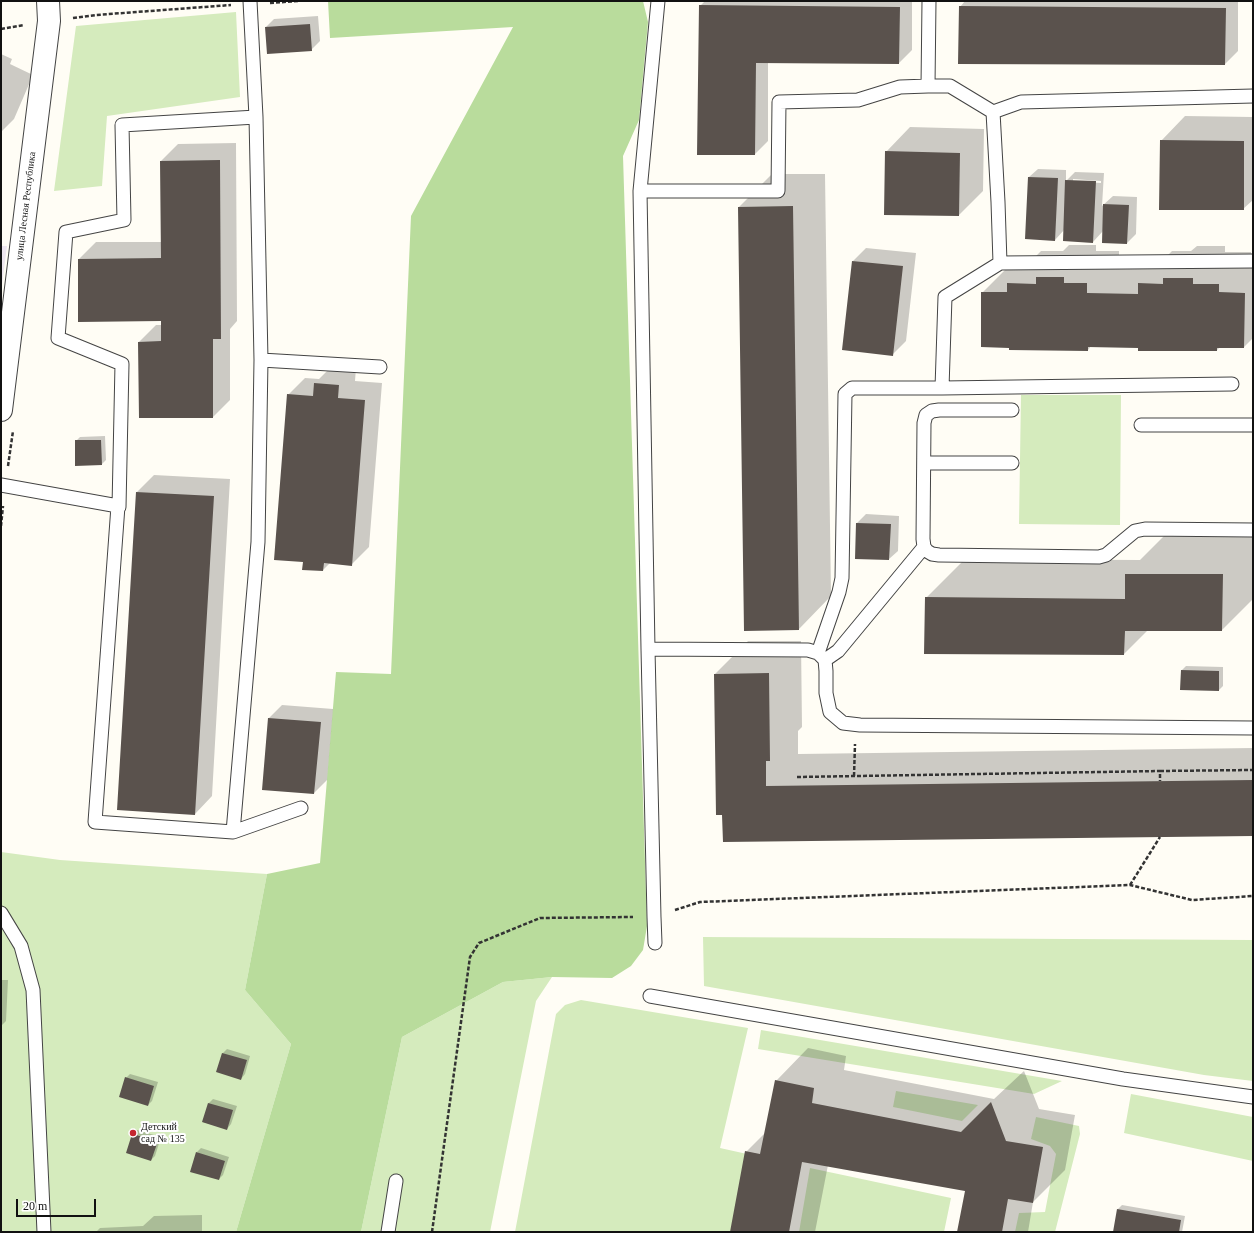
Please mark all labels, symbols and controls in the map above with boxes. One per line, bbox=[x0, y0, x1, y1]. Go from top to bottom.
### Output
street label: улица Лесная Республика bbox=[13, 151, 39, 261]
place label: Детский сад № 135 bbox=[141, 1121, 185, 1144]
marker: Детский сад № 135 bbox=[128, 1128, 138, 1138]
scale bar bbox=[18, 1191, 98, 1217]
text: 20 m bbox=[23, 1199, 47, 1213]

